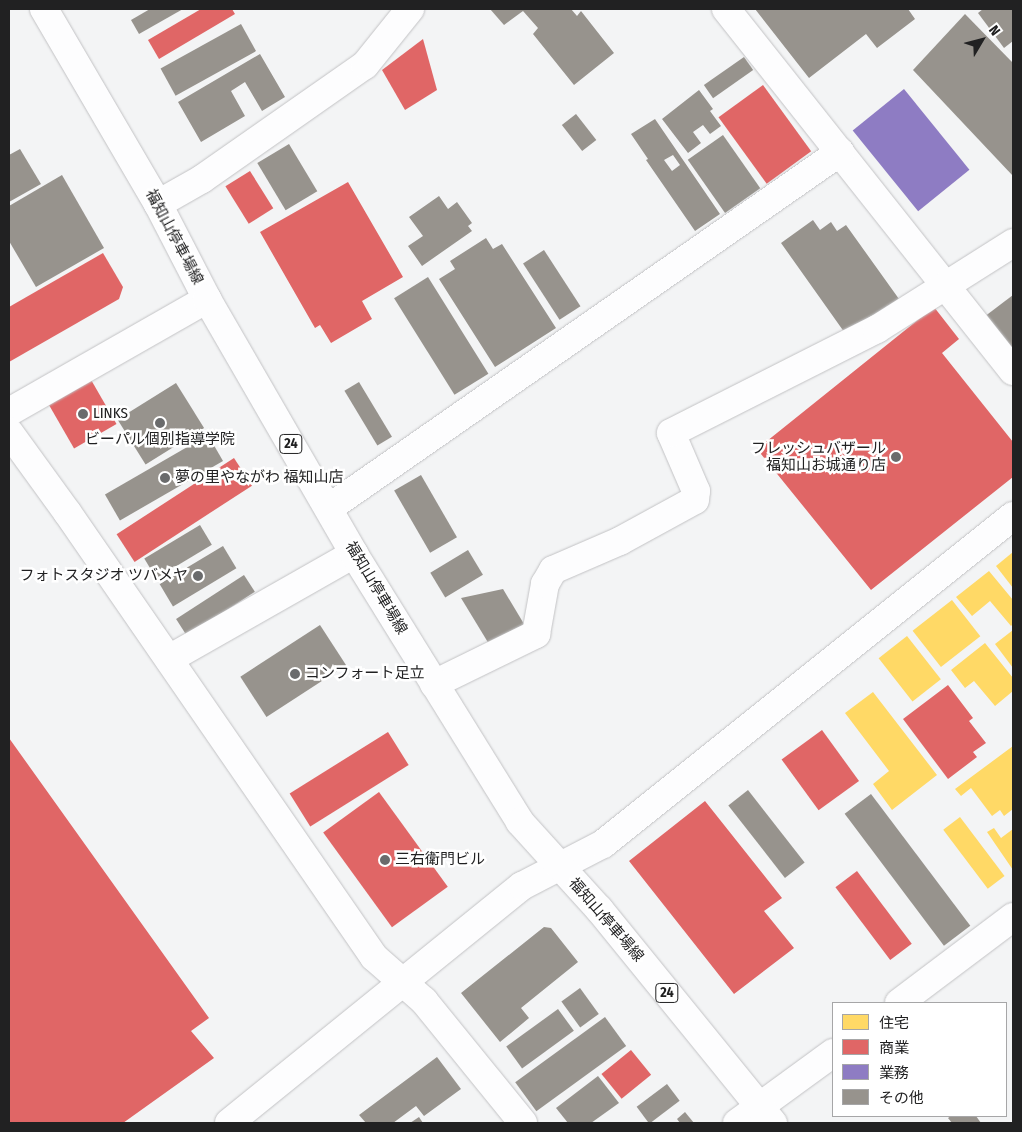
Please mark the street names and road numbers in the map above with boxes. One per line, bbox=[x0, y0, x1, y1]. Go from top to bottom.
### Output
street label: 福知山停車場線 bbox=[141, 186, 207, 288]
road number: 24 bbox=[278, 432, 304, 456]
street label: 福知山停車場線 bbox=[341, 538, 411, 638]
street label: 福知山停車場線 bbox=[565, 874, 647, 966]
road number: 24 bbox=[654, 981, 680, 1004]

